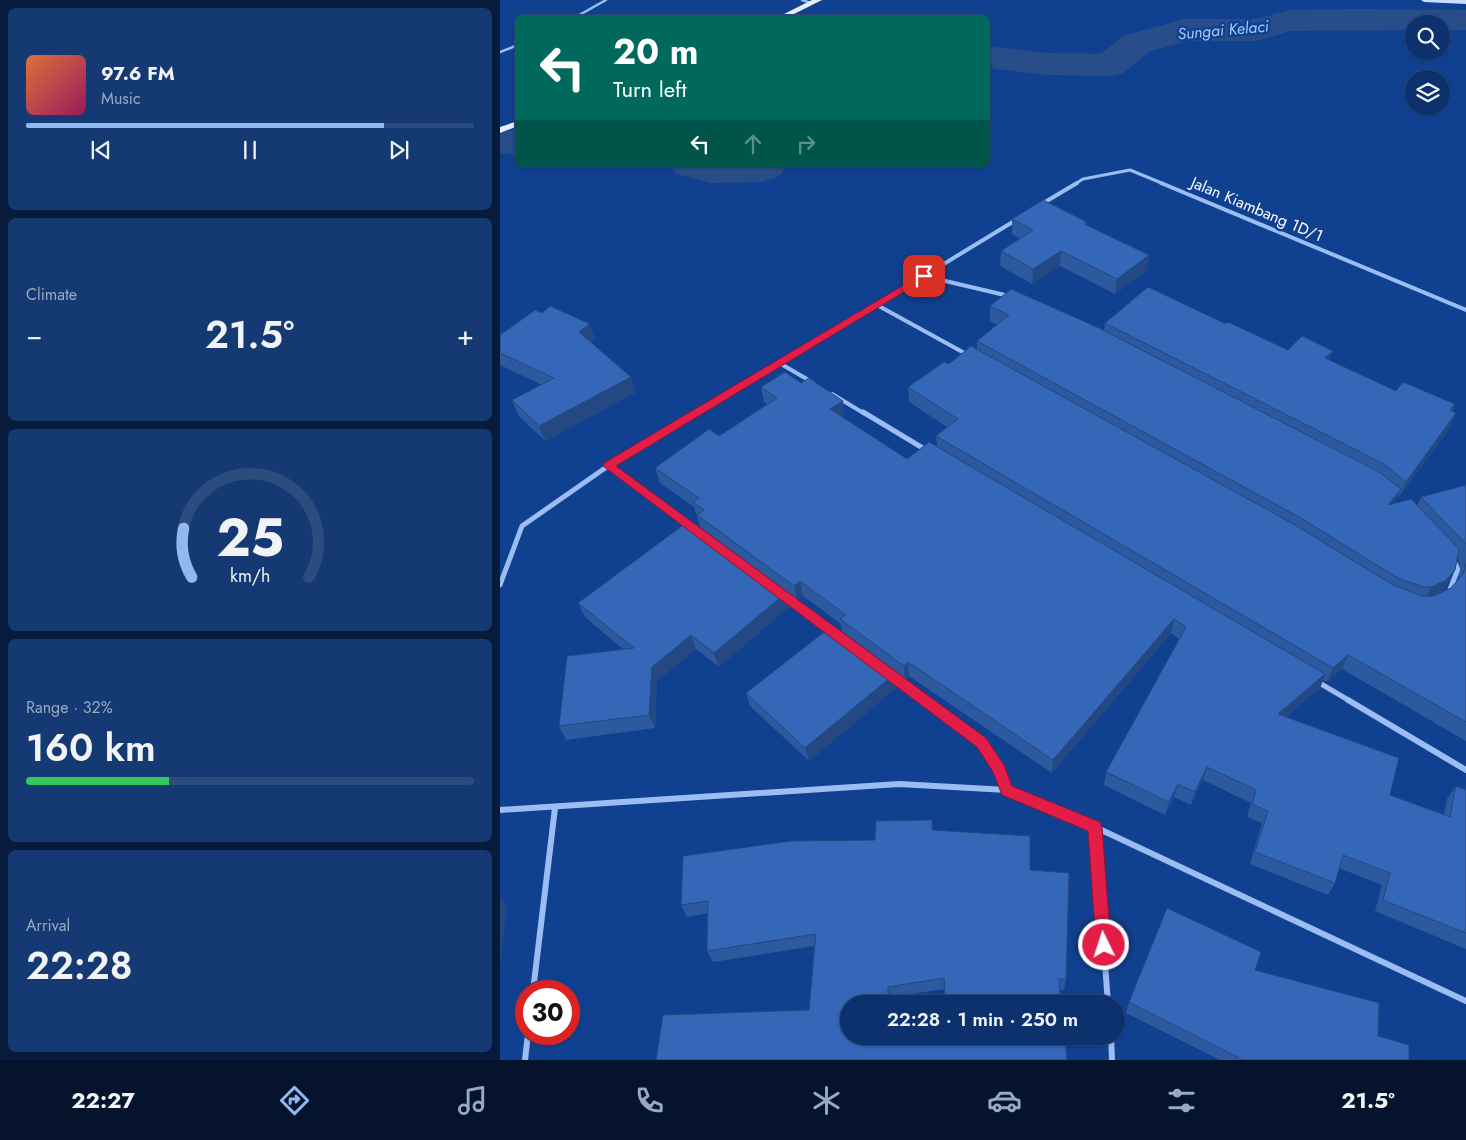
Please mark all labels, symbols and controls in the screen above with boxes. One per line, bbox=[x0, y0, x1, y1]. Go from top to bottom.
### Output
water label: Sungai Kelaci bbox=[1176, 14, 1271, 45]
map controls bbox=[1405, 15, 1450, 115]
button: search bbox=[1405, 15, 1450, 60]
text: 20 m bbox=[613, 27, 698, 77]
icon: left bbox=[530, 35, 595, 100]
text: 97.6 FM bbox=[101, 60, 175, 87]
button: layers bbox=[1405, 70, 1450, 115]
text: Turn left bbox=[613, 73, 687, 105]
text: Music bbox=[101, 87, 141, 110]
icon: left bbox=[686, 130, 714, 158]
icon: ahead bbox=[739, 130, 767, 158]
icon: right bbox=[792, 130, 820, 158]
icon: previous bbox=[87, 136, 115, 164]
icon: pause bbox=[236, 136, 264, 164]
icon: next bbox=[385, 136, 413, 164]
street label: Jalan Kiambang 1D/1 bbox=[1185, 170, 1327, 247]
pin bbox=[903, 255, 945, 297]
icon: arrive bbox=[910, 262, 938, 290]
text: Climate bbox=[26, 283, 77, 306]
text: 21.5° bbox=[205, 307, 294, 362]
text: − bbox=[26, 315, 43, 356]
text: + bbox=[457, 315, 474, 356]
text: 25 bbox=[216, 500, 284, 576]
text: km/h bbox=[230, 563, 270, 589]
text: Range · 32% bbox=[26, 696, 113, 719]
text: 160 km bbox=[26, 720, 156, 775]
text: Arrival bbox=[26, 914, 70, 937]
position arrow bbox=[1077, 918, 1129, 970]
text: 22:28 bbox=[26, 938, 133, 993]
speed limit sign: 30 bbox=[515, 980, 580, 1045]
text: 22:28 · 1 min · 250 m bbox=[887, 1006, 1078, 1033]
icon: directions bbox=[277, 1083, 312, 1118]
icon: music bbox=[455, 1083, 490, 1118]
icon: phone bbox=[632, 1083, 667, 1118]
icon: climate bbox=[809, 1083, 844, 1118]
icon: car bbox=[987, 1083, 1022, 1118]
icon: filters bbox=[1164, 1083, 1199, 1118]
text: 22:27 bbox=[71, 1084, 135, 1116]
text: 21.5° bbox=[1341, 1084, 1395, 1116]

